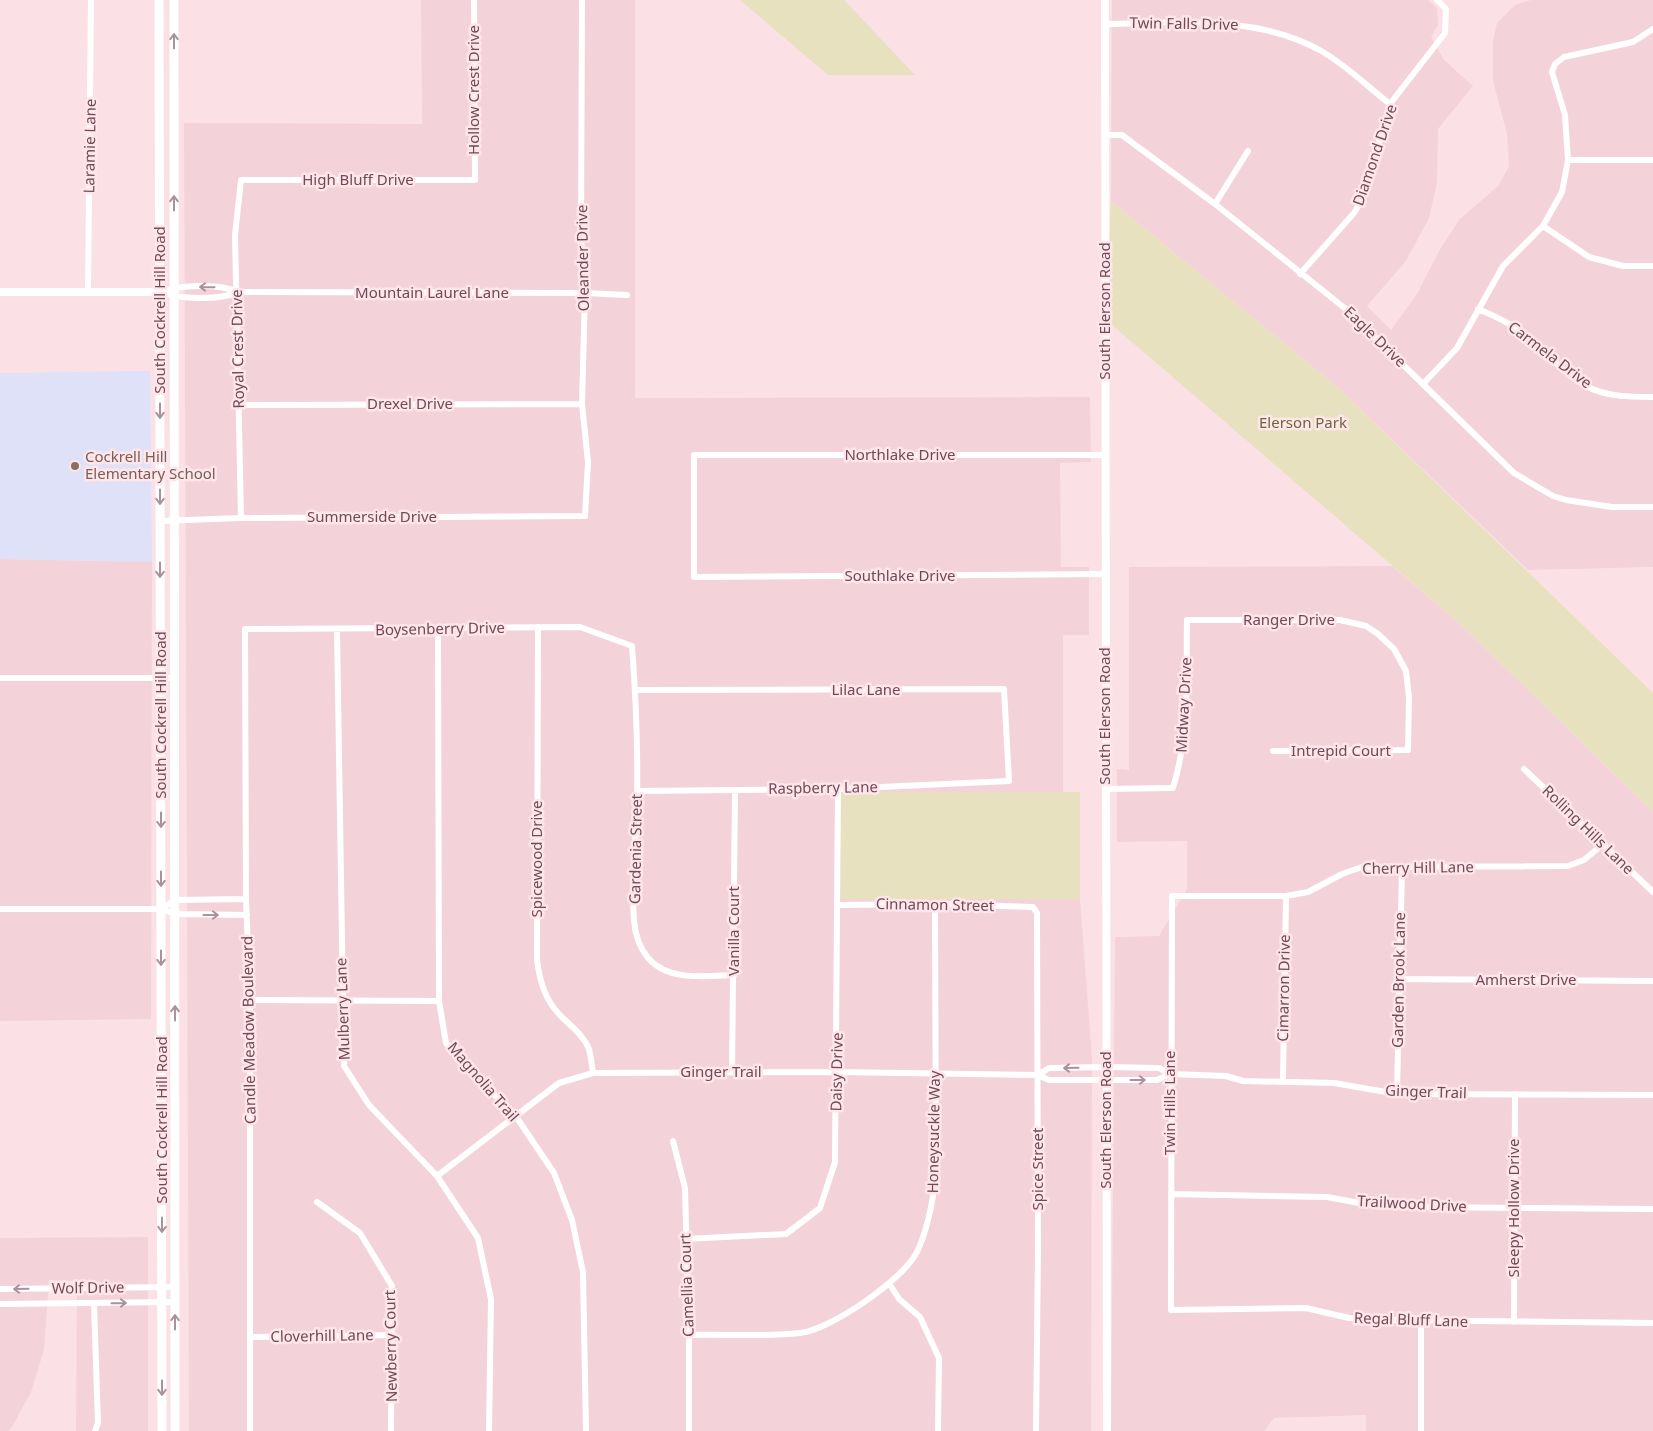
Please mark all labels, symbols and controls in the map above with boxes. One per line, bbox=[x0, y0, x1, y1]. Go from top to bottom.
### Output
street label: Twin Falls Drive bbox=[1129, 12, 1239, 34]
street label: Hollow Crest Drive bbox=[463, 25, 483, 155]
one-way arrow bbox=[169, 33, 179, 49]
street label: Laramie Lane bbox=[78, 98, 100, 194]
street label: Diamond Drive bbox=[1347, 101, 1401, 208]
street label: High Bluff Drive bbox=[302, 169, 414, 189]
one-way arrow bbox=[169, 195, 179, 212]
street label: Oleander Drive bbox=[571, 205, 593, 311]
street label: South Cockrell Hill Road bbox=[149, 226, 169, 394]
street label: South Elerson Road bbox=[1094, 242, 1114, 380]
one-way arrow bbox=[199, 282, 215, 292]
street label: Mountain Laurel Lane bbox=[355, 282, 509, 302]
street label: Royal Crest Drive bbox=[226, 289, 248, 409]
street label: Eagle Drive bbox=[1340, 302, 1411, 371]
street label: Carmela Drive bbox=[1505, 316, 1596, 392]
street label: Drexel Drive bbox=[367, 393, 453, 413]
one-way arrow bbox=[155, 402, 165, 419]
park label: Elerson Park bbox=[1259, 412, 1347, 432]
street label: Northlake Drive bbox=[844, 444, 956, 464]
place label: Cockrell Hill Elementary School bbox=[85, 446, 216, 483]
marker: Cockrell Hill Elementary School bbox=[69, 460, 81, 472]
one-way arrow bbox=[155, 488, 165, 504]
street label: Summerside Drive bbox=[307, 506, 437, 526]
one-way arrow bbox=[155, 562, 165, 578]
street label: Southlake Drive bbox=[844, 565, 956, 585]
street label: Ranger Drive bbox=[1243, 609, 1335, 629]
street label: Boysenberry Drive bbox=[375, 617, 505, 639]
street label: South Cockrell Hill Road bbox=[150, 631, 170, 799]
street label: South Elerson Road bbox=[1094, 647, 1114, 785]
street label: Midway Drive bbox=[1171, 657, 1195, 753]
street label: Lilac Lane bbox=[831, 679, 901, 699]
street label: Intrepid Court bbox=[1291, 740, 1391, 760]
street label: Raspberry Lane bbox=[768, 776, 878, 798]
street label: Rolling Hills Lane bbox=[1539, 780, 1639, 878]
street label: Gardenia Street bbox=[624, 793, 646, 904]
street label: Spicewood Drive bbox=[526, 801, 546, 917]
one-way arrow bbox=[156, 812, 166, 828]
street label: Cherry Hill Lane bbox=[1362, 856, 1474, 878]
one-way arrow bbox=[156, 870, 166, 886]
street label: Vanilla Court bbox=[723, 886, 743, 976]
street label: Cinnamon Street bbox=[876, 893, 995, 915]
one-way arrow bbox=[202, 910, 219, 920]
street label: Garden Brook Lane bbox=[1387, 912, 1409, 1048]
street label: Cimarron Drive bbox=[1272, 934, 1294, 1042]
street label: Candle Meadow Boulevard bbox=[236, 936, 260, 1124]
one-way arrow bbox=[156, 949, 166, 965]
street label: Mulberry Lane bbox=[330, 958, 354, 1061]
street label: Amherst Drive bbox=[1475, 969, 1577, 989]
one-way arrow bbox=[170, 1005, 180, 1022]
street label: Daisy Drive bbox=[825, 1032, 847, 1112]
street label: South Cockrell Hill Road bbox=[151, 1036, 171, 1204]
street label: Magnolia Trail bbox=[444, 1037, 524, 1125]
street label: South Elerson Road bbox=[1095, 1051, 1115, 1189]
street label: Twin Hills Lane bbox=[1159, 1051, 1179, 1155]
street label: Ginger Trail bbox=[680, 1061, 762, 1081]
one-way arrow bbox=[1063, 1063, 1079, 1073]
street label: Honeysuckle Way bbox=[922, 1070, 944, 1194]
one-way arrow bbox=[1130, 1075, 1146, 1085]
street label: Ginger Trail bbox=[1385, 1080, 1467, 1102]
street label: Spice Street bbox=[1027, 1127, 1047, 1210]
street label: Sleepy Hollow Drive bbox=[1503, 1139, 1523, 1278]
street label: Trailwood Drive bbox=[1357, 1190, 1467, 1216]
one-way arrow bbox=[157, 1216, 167, 1233]
street label: Camellia Court bbox=[674, 1232, 698, 1337]
street label: Wolf Drive bbox=[51, 1276, 125, 1298]
one-way arrow bbox=[14, 1284, 30, 1294]
street label: Newberry Court bbox=[379, 1289, 401, 1402]
one-way arrow bbox=[110, 1298, 126, 1308]
street label: Regal Bluff Lane bbox=[1354, 1307, 1469, 1331]
one-way arrow bbox=[170, 1314, 180, 1330]
street label: Cloverhill Lane bbox=[270, 1324, 374, 1346]
one-way arrow bbox=[157, 1379, 167, 1395]

